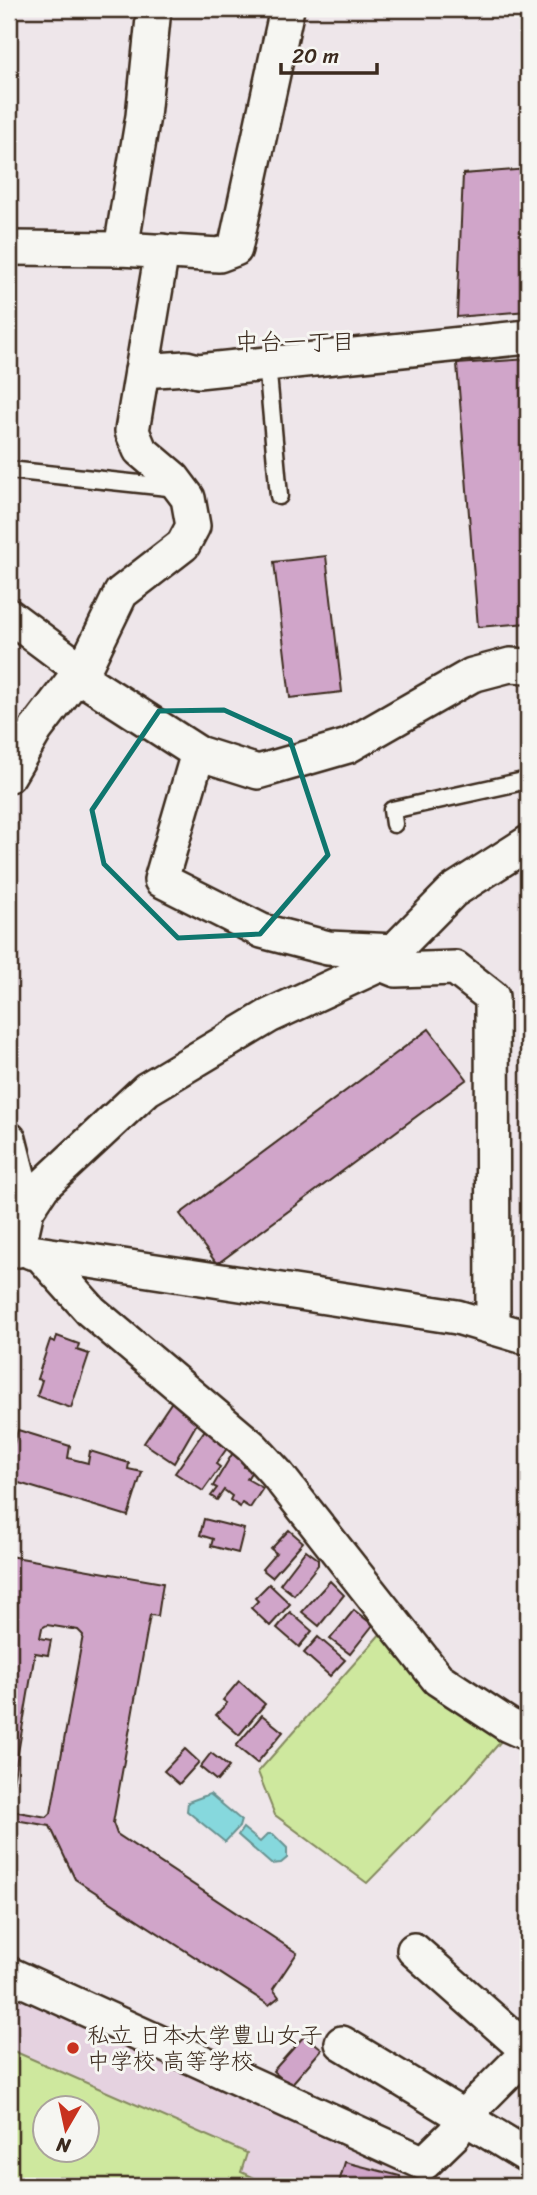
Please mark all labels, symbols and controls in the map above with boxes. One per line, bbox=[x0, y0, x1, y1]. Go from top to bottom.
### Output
scale bar bbox=[281, 32, 378, 76]
text: 20 m bbox=[292, 37, 339, 75]
district label: 中台一丁目 bbox=[235, 321, 355, 363]
place label: 私立 日本大学豊山女子 中学校 高等学校 bbox=[87, 2015, 323, 2082]
marker: 私立 日本大学豊山女子 中学校 高等学校 bbox=[65, 2040, 81, 2056]
north arrow bbox=[32, 2094, 102, 2164]
text: N bbox=[54, 2128, 73, 2163]

